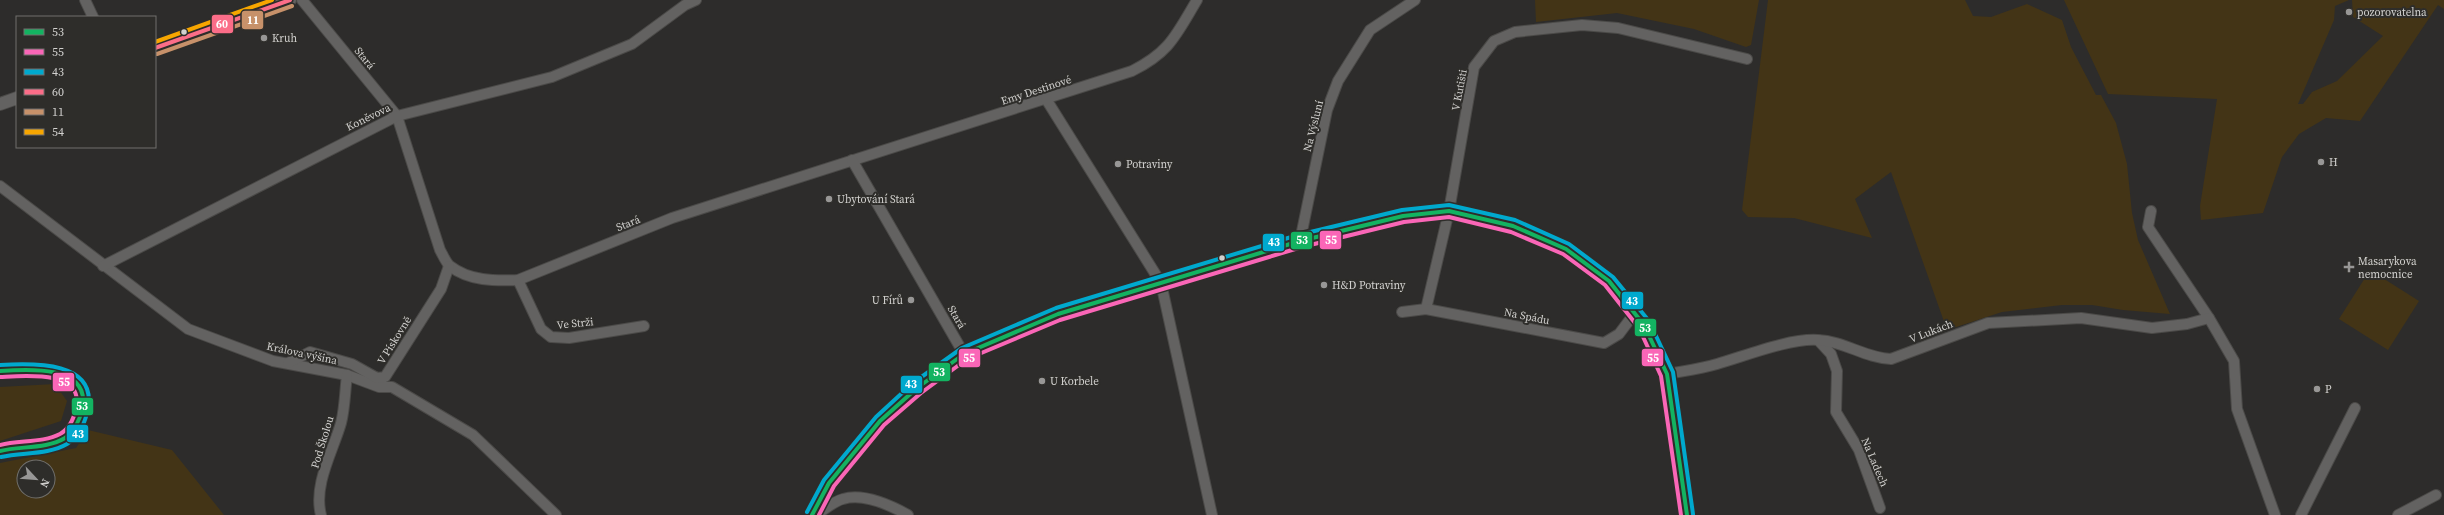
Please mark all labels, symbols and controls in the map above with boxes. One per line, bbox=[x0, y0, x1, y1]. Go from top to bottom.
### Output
place label: pozorovatelna bbox=[2357, 5, 2427, 20]
marker: pozorovatelna bbox=[2344, 7, 2354, 17]
line badge: 11 bbox=[241, 10, 264, 30]
text: 11 bbox=[247, 13, 259, 28]
line badge: 60 bbox=[211, 14, 234, 34]
legend bbox=[16, 16, 156, 148]
text: 60 bbox=[216, 17, 228, 32]
text: 53 bbox=[52, 24, 64, 40]
unlabelled marker bbox=[179, 27, 189, 37]
place label: Kruh bbox=[272, 31, 297, 46]
marker: Kruh bbox=[259, 33, 269, 43]
text: 55 bbox=[52, 44, 64, 60]
street label: Stará bbox=[351, 44, 378, 73]
text: 43 bbox=[52, 64, 64, 80]
street label: V Kutišti bbox=[1448, 68, 1471, 112]
street label: Emy Destinové bbox=[999, 72, 1074, 109]
text: 60 bbox=[52, 84, 64, 100]
street label: Na Výsluní bbox=[1300, 99, 1327, 153]
street label: Koněvova bbox=[344, 100, 393, 135]
text: 11 bbox=[52, 104, 64, 120]
text: 54 bbox=[52, 124, 64, 140]
place label: H bbox=[2329, 155, 2338, 170]
place label: Potraviny bbox=[1126, 157, 1173, 172]
marker: H bbox=[2316, 157, 2326, 167]
marker: Potraviny bbox=[1113, 159, 1123, 169]
place label: Ubytování Stará bbox=[837, 192, 915, 207]
marker: Ubytování Stará bbox=[824, 194, 834, 204]
street label: Stará bbox=[614, 212, 643, 235]
line badge: 55 bbox=[1319, 230, 1342, 250]
line badge: 53 bbox=[1290, 231, 1313, 250]
line badge: 43 bbox=[1262, 233, 1285, 252]
text: 53 bbox=[1296, 233, 1308, 248]
text: 55 bbox=[1325, 233, 1337, 248]
text: 43 bbox=[1268, 235, 1280, 250]
unlabelled marker bbox=[1217, 253, 1227, 263]
place label: Masarykova nemocnice bbox=[2358, 254, 2417, 282]
marker: Masarykova nemocnice bbox=[2343, 261, 2355, 273]
place label: H&D Potraviny bbox=[1332, 278, 1406, 293]
marker: H&D Potraviny bbox=[1319, 280, 1329, 290]
line badge: 43 bbox=[1621, 291, 1644, 310]
place label: U Fírů bbox=[872, 293, 904, 308]
text: 43 bbox=[1626, 294, 1638, 309]
marker: U Fírů bbox=[906, 295, 916, 305]
street label: Stará bbox=[944, 303, 969, 332]
street label: Na Spádu bbox=[1503, 305, 1552, 328]
street label: V Pískovně bbox=[374, 313, 415, 367]
street label: Ve Strži bbox=[556, 314, 594, 333]
street label: V Lukách bbox=[1907, 316, 1956, 347]
line badge: 53 bbox=[1634, 318, 1657, 337]
text: 53 bbox=[1639, 321, 1651, 336]
street label: Králova výšina bbox=[265, 339, 339, 368]
line badge: 55 bbox=[958, 348, 981, 368]
line badge: 55 bbox=[1641, 348, 1664, 367]
text: 55 bbox=[963, 351, 975, 366]
text: 55 bbox=[1647, 351, 1659, 366]
line badge: 53 bbox=[928, 362, 951, 382]
text: 53 bbox=[933, 365, 945, 380]
line badge: 55 bbox=[52, 372, 75, 392]
place label: U Korbele bbox=[1050, 374, 1099, 389]
text: 55 bbox=[58, 375, 70, 390]
line badge: 43 bbox=[900, 375, 923, 394]
marker: U Korbele bbox=[1037, 376, 1047, 386]
text: 43 bbox=[905, 377, 917, 392]
place label: P bbox=[2325, 382, 2332, 397]
marker: P bbox=[2312, 384, 2322, 394]
line badge: 53 bbox=[71, 397, 94, 416]
text: 53 bbox=[76, 399, 88, 414]
street label: Pod Školou bbox=[307, 414, 338, 470]
line badge: 43 bbox=[66, 424, 89, 443]
text: 43 bbox=[72, 427, 84, 442]
street label: Na Ladech bbox=[1857, 435, 1892, 489]
north arrow bbox=[16, 459, 56, 499]
text: N bbox=[36, 476, 53, 490]

